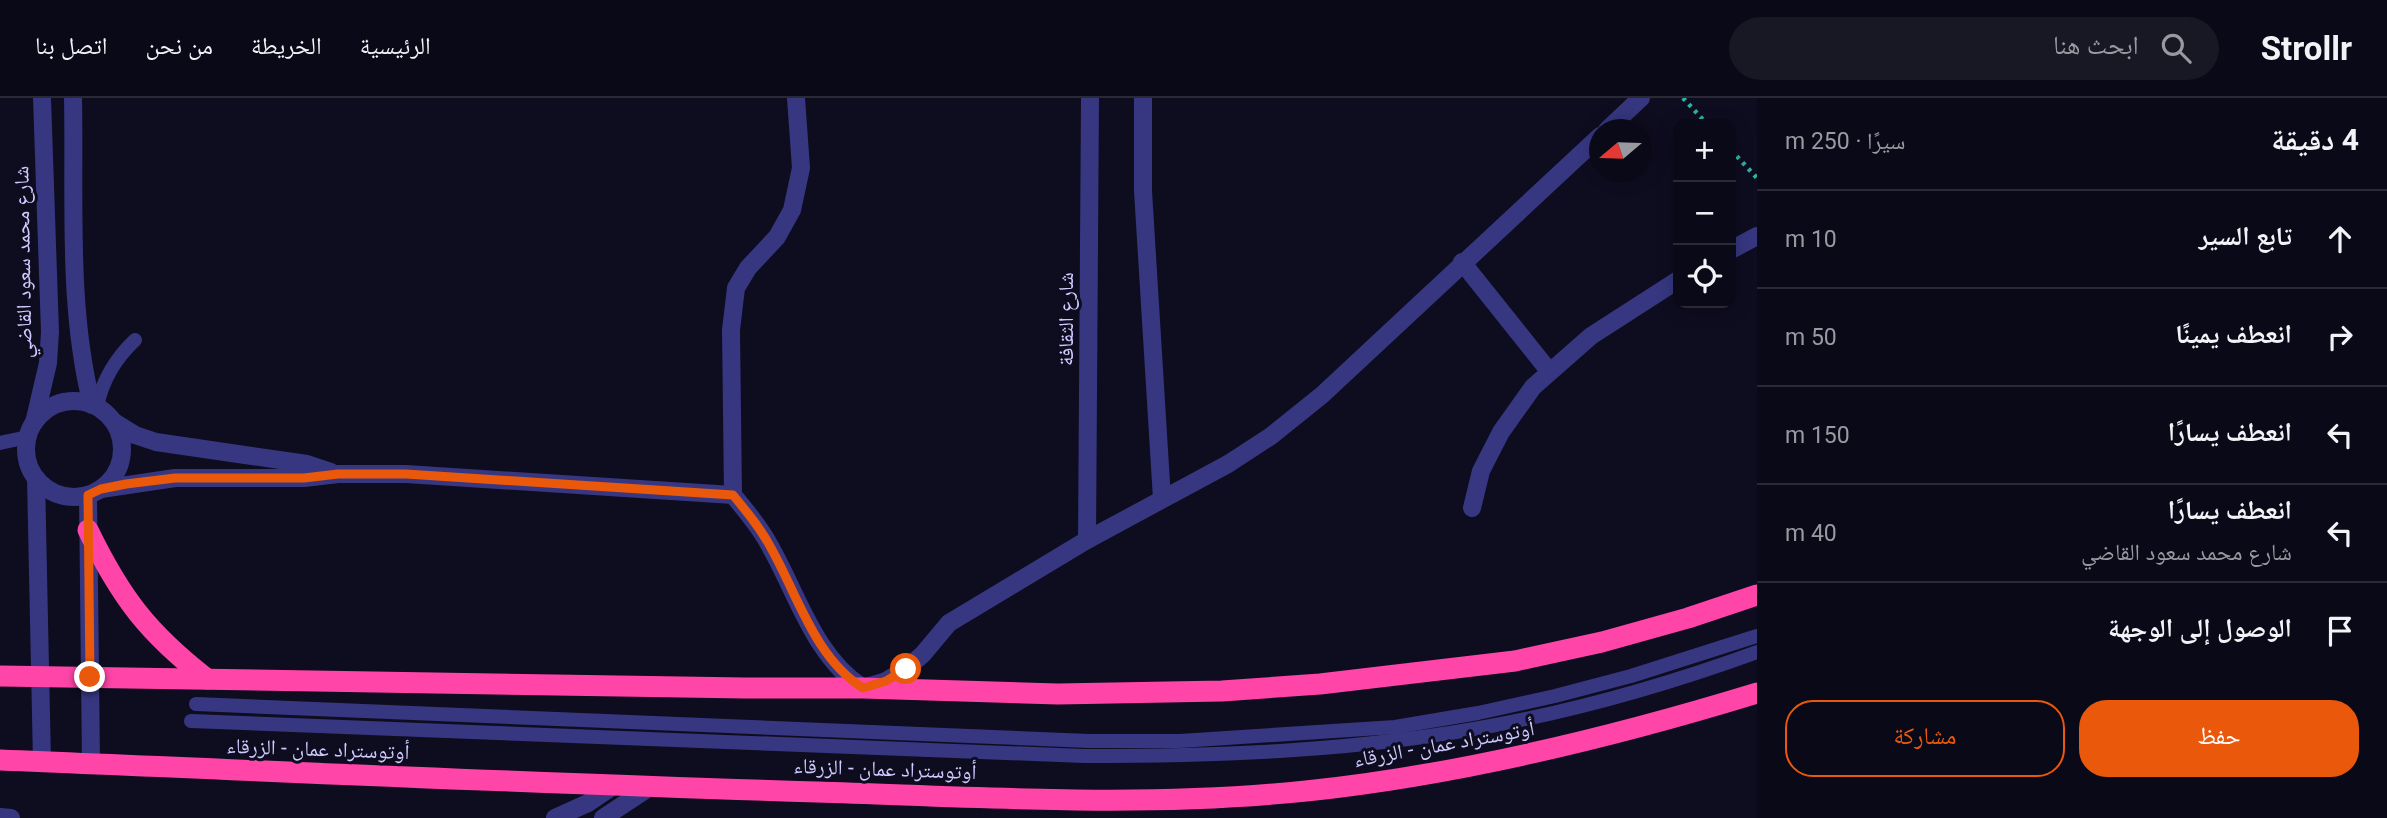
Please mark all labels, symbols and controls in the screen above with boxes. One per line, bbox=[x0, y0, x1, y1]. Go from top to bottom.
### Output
search box bbox=[1729, 17, 2219, 80]
icon: search bbox=[2157, 29, 2195, 67]
text: Strollr bbox=[2261, 29, 2352, 68]
text: ابحث هنا bbox=[2053, 30, 2139, 60]
text: اتصل بنا bbox=[35, 32, 107, 60]
text: من نحن bbox=[145, 32, 213, 60]
text: الخريطة bbox=[251, 32, 322, 60]
text: الرئيسية bbox=[360, 32, 431, 60]
north arrow bbox=[1589, 119, 1652, 182]
map controls bbox=[1673, 119, 1736, 308]
button: + bbox=[1673, 119, 1736, 182]
text: 4 دقيقة bbox=[2271, 122, 2359, 157]
text: سيرًا · 250 m bbox=[1785, 128, 1905, 155]
street label: شارع محمد سعود القاضي bbox=[9, 165, 41, 358]
button: − bbox=[1673, 182, 1736, 245]
icon: ahead bbox=[2321, 220, 2359, 258]
text: تابع السير bbox=[2199, 221, 2292, 251]
text: 10 m bbox=[1785, 226, 1837, 253]
button: locate bbox=[1673, 245, 1736, 308]
street label: شارع الثقافة bbox=[1054, 272, 1079, 366]
icon: right bbox=[2321, 318, 2359, 356]
text: انعطف يمينًا bbox=[2175, 319, 2292, 349]
text: 50 m bbox=[1785, 324, 1837, 351]
icon: left bbox=[2321, 416, 2359, 454]
text: انعطف يسارًا bbox=[2168, 417, 2292, 447]
text: 150 m bbox=[1785, 422, 1850, 449]
text: انعطف يسارًا bbox=[2168, 495, 2292, 525]
icon: left bbox=[2321, 514, 2359, 552]
text: 40 m bbox=[1785, 520, 1837, 547]
text: شارع محمد سعود القاضي bbox=[2081, 539, 2292, 566]
icon: arrive bbox=[2321, 612, 2359, 650]
text: الوصول إلى الوجهة bbox=[2108, 613, 2292, 643]
route start bbox=[890, 653, 921, 684]
route end bbox=[74, 661, 105, 692]
button: مشاركة bbox=[1785, 700, 2065, 777]
button: حفظ bbox=[2079, 700, 2359, 777]
street label: أوتوستراد عمان - الزرقاء bbox=[1352, 716, 1536, 772]
street label: أوتوستراد عمان - الزرقاء bbox=[226, 733, 410, 764]
street label: أوتوستراد عمان - الزرقاء bbox=[793, 753, 977, 784]

